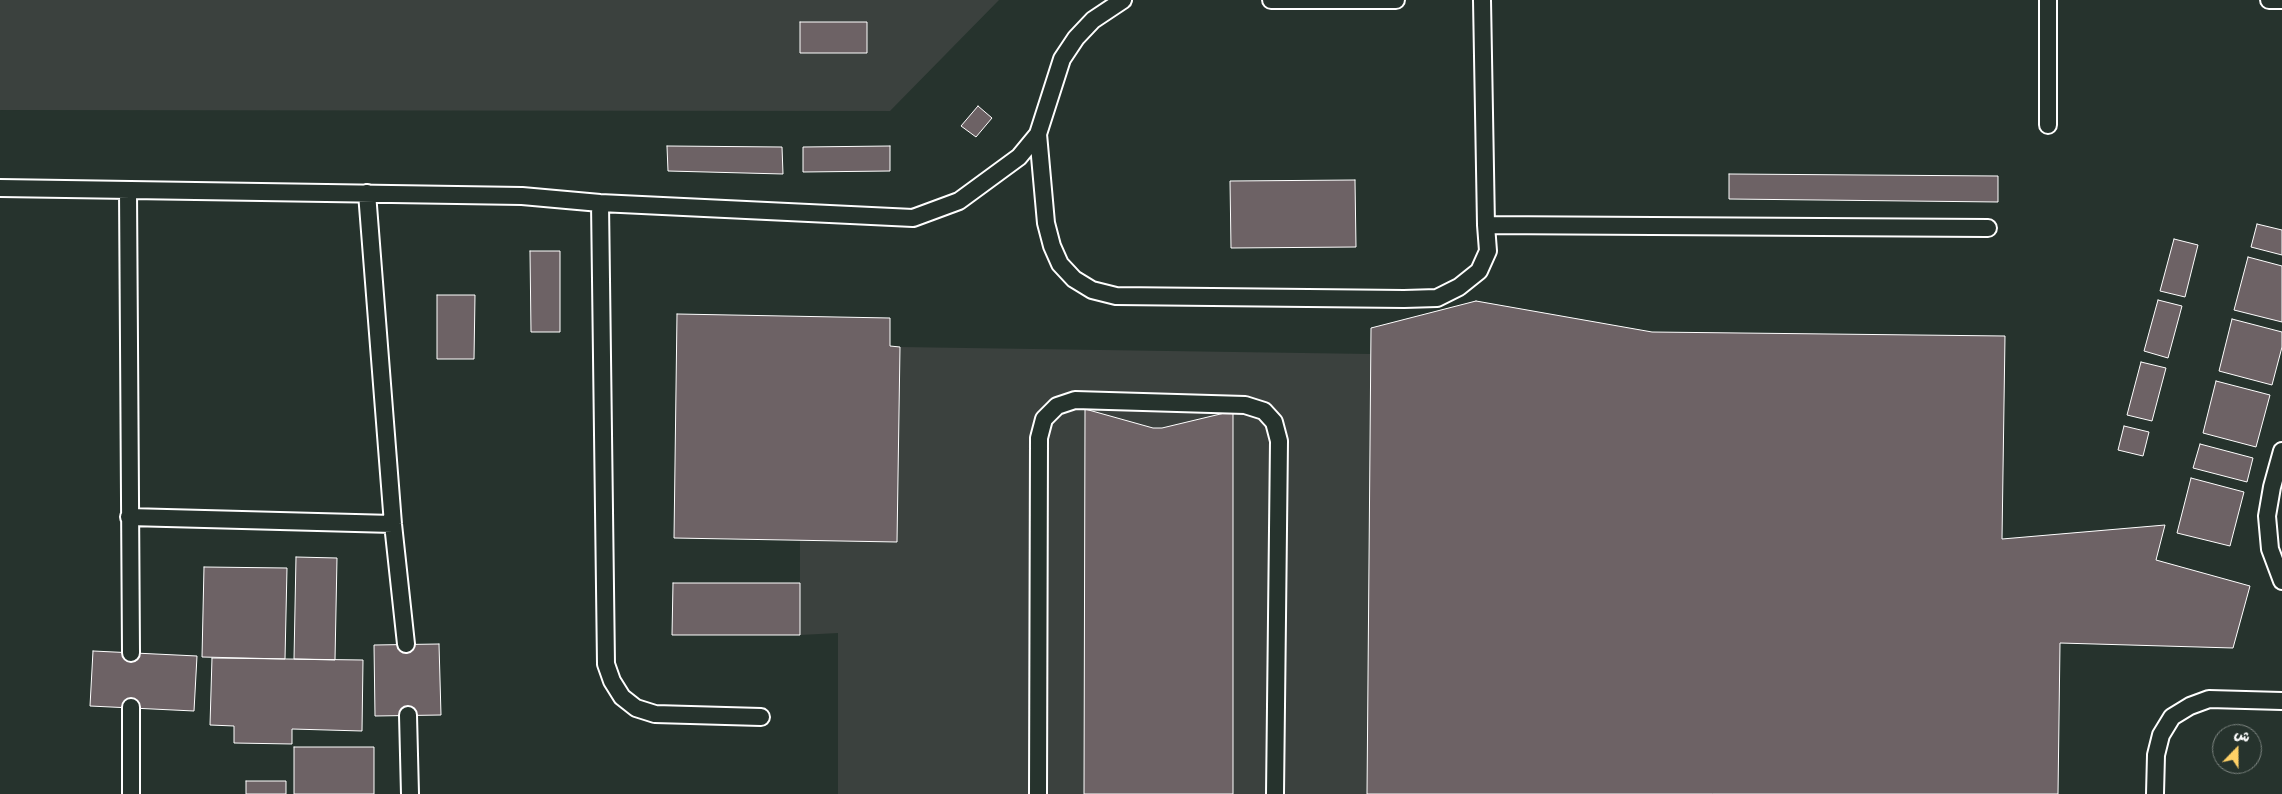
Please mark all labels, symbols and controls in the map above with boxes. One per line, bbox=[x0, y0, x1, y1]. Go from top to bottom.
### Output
text: ش bbox=[2231, 723, 2254, 749]
north arrow bbox=[2212, 724, 2262, 774]

